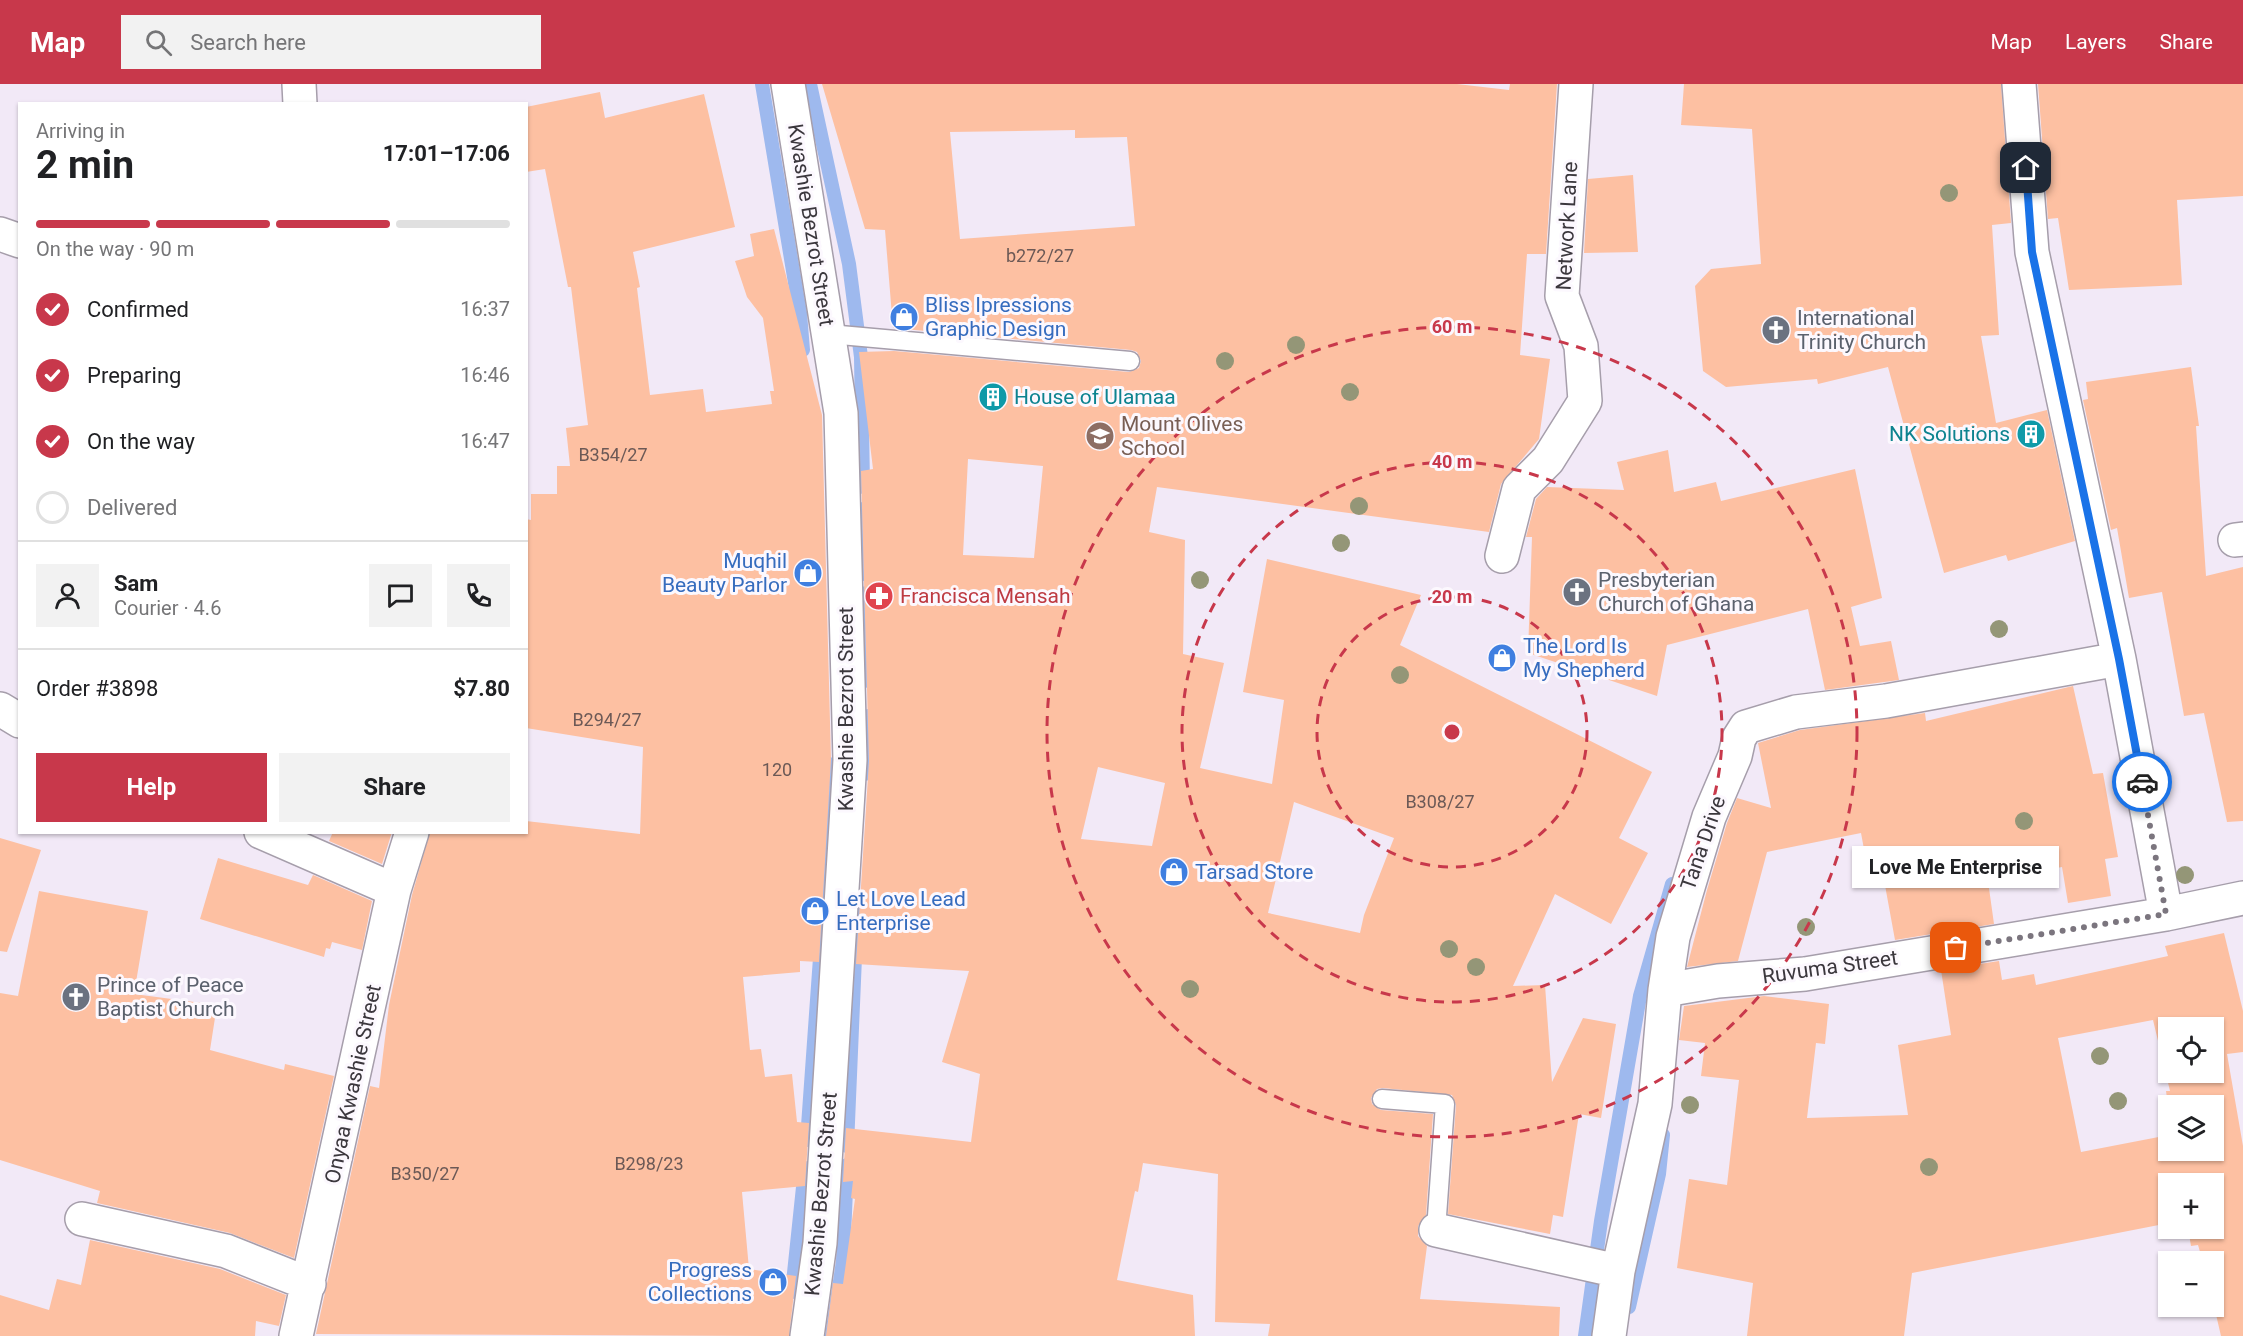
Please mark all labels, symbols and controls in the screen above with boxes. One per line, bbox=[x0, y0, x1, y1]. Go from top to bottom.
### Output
search box bbox=[121, 15, 541, 69]
text: Map bbox=[30, 26, 85, 59]
icon: search bbox=[142, 26, 175, 59]
text: Search here bbox=[190, 30, 306, 55]
text: Map bbox=[1990, 30, 2032, 54]
text: Layers bbox=[2065, 30, 2126, 54]
text: Share bbox=[2159, 30, 2213, 54]
text: Arriving in bbox=[36, 119, 125, 143]
street label: Kwashie Bezrot Street bbox=[783, 122, 839, 328]
text: 17:01–17:06 bbox=[383, 141, 510, 166]
text: 2 min bbox=[36, 142, 134, 188]
pin bbox=[2000, 142, 2051, 193]
icon: home bbox=[2009, 151, 2042, 184]
street label: Network Lane bbox=[1552, 161, 1582, 291]
text: On the way · 90 m bbox=[36, 237, 194, 261]
house number: b272/27 bbox=[1006, 245, 1074, 266]
icon: check bbox=[36, 293, 69, 326]
place label: Bliss Ipressions Graphic Design bbox=[925, 293, 1072, 341]
text: Confirmed bbox=[87, 297, 189, 322]
text: 16:37 bbox=[460, 297, 510, 321]
shop icon: Bliss Ipressions Graphic Design bbox=[888, 301, 920, 333]
place label: International Trinity Church bbox=[1797, 306, 1926, 354]
church icon: International Trinity Church bbox=[1760, 314, 1792, 346]
text: 60 m bbox=[1432, 316, 1472, 337]
icon: check bbox=[36, 359, 69, 392]
text: Preparing bbox=[87, 363, 181, 388]
text: 16:46 bbox=[460, 363, 510, 387]
building icon: House of Ulamaa bbox=[977, 381, 1009, 413]
place label: House of Ulamaa bbox=[1014, 385, 1176, 409]
place label: Mount Olives School bbox=[1121, 412, 1243, 460]
building icon: NK Solutions bbox=[2015, 418, 2047, 450]
school or university icon: Mount Olives School bbox=[1084, 420, 1116, 452]
place label: NK Solutions bbox=[1889, 422, 2010, 446]
icon: check bbox=[36, 425, 69, 458]
text: On the way bbox=[87, 429, 195, 454]
text: 16:47 bbox=[460, 429, 510, 453]
house number: B354/27 bbox=[578, 444, 648, 465]
text: 40 m bbox=[1432, 451, 1472, 472]
text: Delivered bbox=[87, 495, 177, 520]
place label: Muqhil Beauty Parlor bbox=[662, 549, 787, 597]
shop icon: Muqhil Beauty Parlor bbox=[792, 557, 824, 589]
button: person bbox=[36, 564, 99, 627]
button: chat bbox=[369, 564, 432, 627]
button: phone bbox=[447, 564, 510, 627]
place label: Presbyterian Church of Ghana bbox=[1598, 568, 1754, 616]
text: Sam bbox=[114, 571, 158, 596]
church icon: Presbyterian Church of Ghana bbox=[1561, 576, 1593, 608]
pharmacy icon: Francisca Mensah bbox=[863, 580, 895, 612]
place label: Francisca Mensah bbox=[900, 584, 1071, 608]
text: 20 m bbox=[1432, 586, 1472, 607]
text: Courier · 4.6 bbox=[114, 596, 221, 620]
street label: Kwashie Bezrot Street bbox=[834, 607, 858, 811]
place label: The Lord Is My Shepherd bbox=[1523, 634, 1645, 682]
shop icon: The Lord Is My Shepherd bbox=[1486, 642, 1518, 674]
text: Order #3898 bbox=[36, 676, 158, 701]
text: $7.80 bbox=[453, 676, 510, 701]
house number: B294/27 bbox=[572, 709, 642, 730]
centre of rings bbox=[1442, 722, 1462, 742]
courier bbox=[2112, 752, 2172, 812]
button: Help bbox=[36, 753, 267, 822]
button: Share bbox=[279, 753, 510, 822]
house number: 120 bbox=[762, 759, 792, 780]
icon: car bbox=[2126, 766, 2159, 799]
house number: B308/27 bbox=[1405, 791, 1475, 812]
street label: Tana Drive bbox=[1676, 793, 1730, 893]
callout: Love Me Enterprise bbox=[1852, 846, 2060, 888]
text: Love Me Enterprise bbox=[1869, 855, 2042, 879]
shop icon: Tarsad Store bbox=[1158, 856, 1190, 888]
place label: Tarsad Store bbox=[1195, 860, 1313, 884]
place label: Let Love Lead Enterprise bbox=[836, 887, 966, 935]
shop icon: Let Love Lead Enterprise bbox=[799, 895, 831, 927]
pin bbox=[1930, 922, 1981, 973]
icon: bag bbox=[1939, 931, 1972, 964]
street label: Ruvuma Street bbox=[1761, 946, 1899, 988]
place label: Prince of Peace Baptist Church bbox=[97, 973, 244, 1021]
church icon: Prince of Peace Baptist Church bbox=[60, 981, 92, 1013]
street label: Onyaa Kwashie Street bbox=[320, 982, 386, 1186]
map controls bbox=[2158, 1017, 2224, 1317]
button: locate bbox=[2158, 1017, 2224, 1083]
street label: Kwashie Bezrot Street bbox=[800, 1091, 842, 1297]
button: layers bbox=[2158, 1095, 2224, 1161]
house number: B298/23 bbox=[614, 1153, 684, 1174]
house number: B350/27 bbox=[390, 1163, 460, 1184]
button: + bbox=[2158, 1173, 2224, 1239]
button: − bbox=[2158, 1251, 2224, 1317]
place label: Progress Collections bbox=[648, 1258, 752, 1306]
shop icon: Progress Collections bbox=[757, 1266, 789, 1298]

